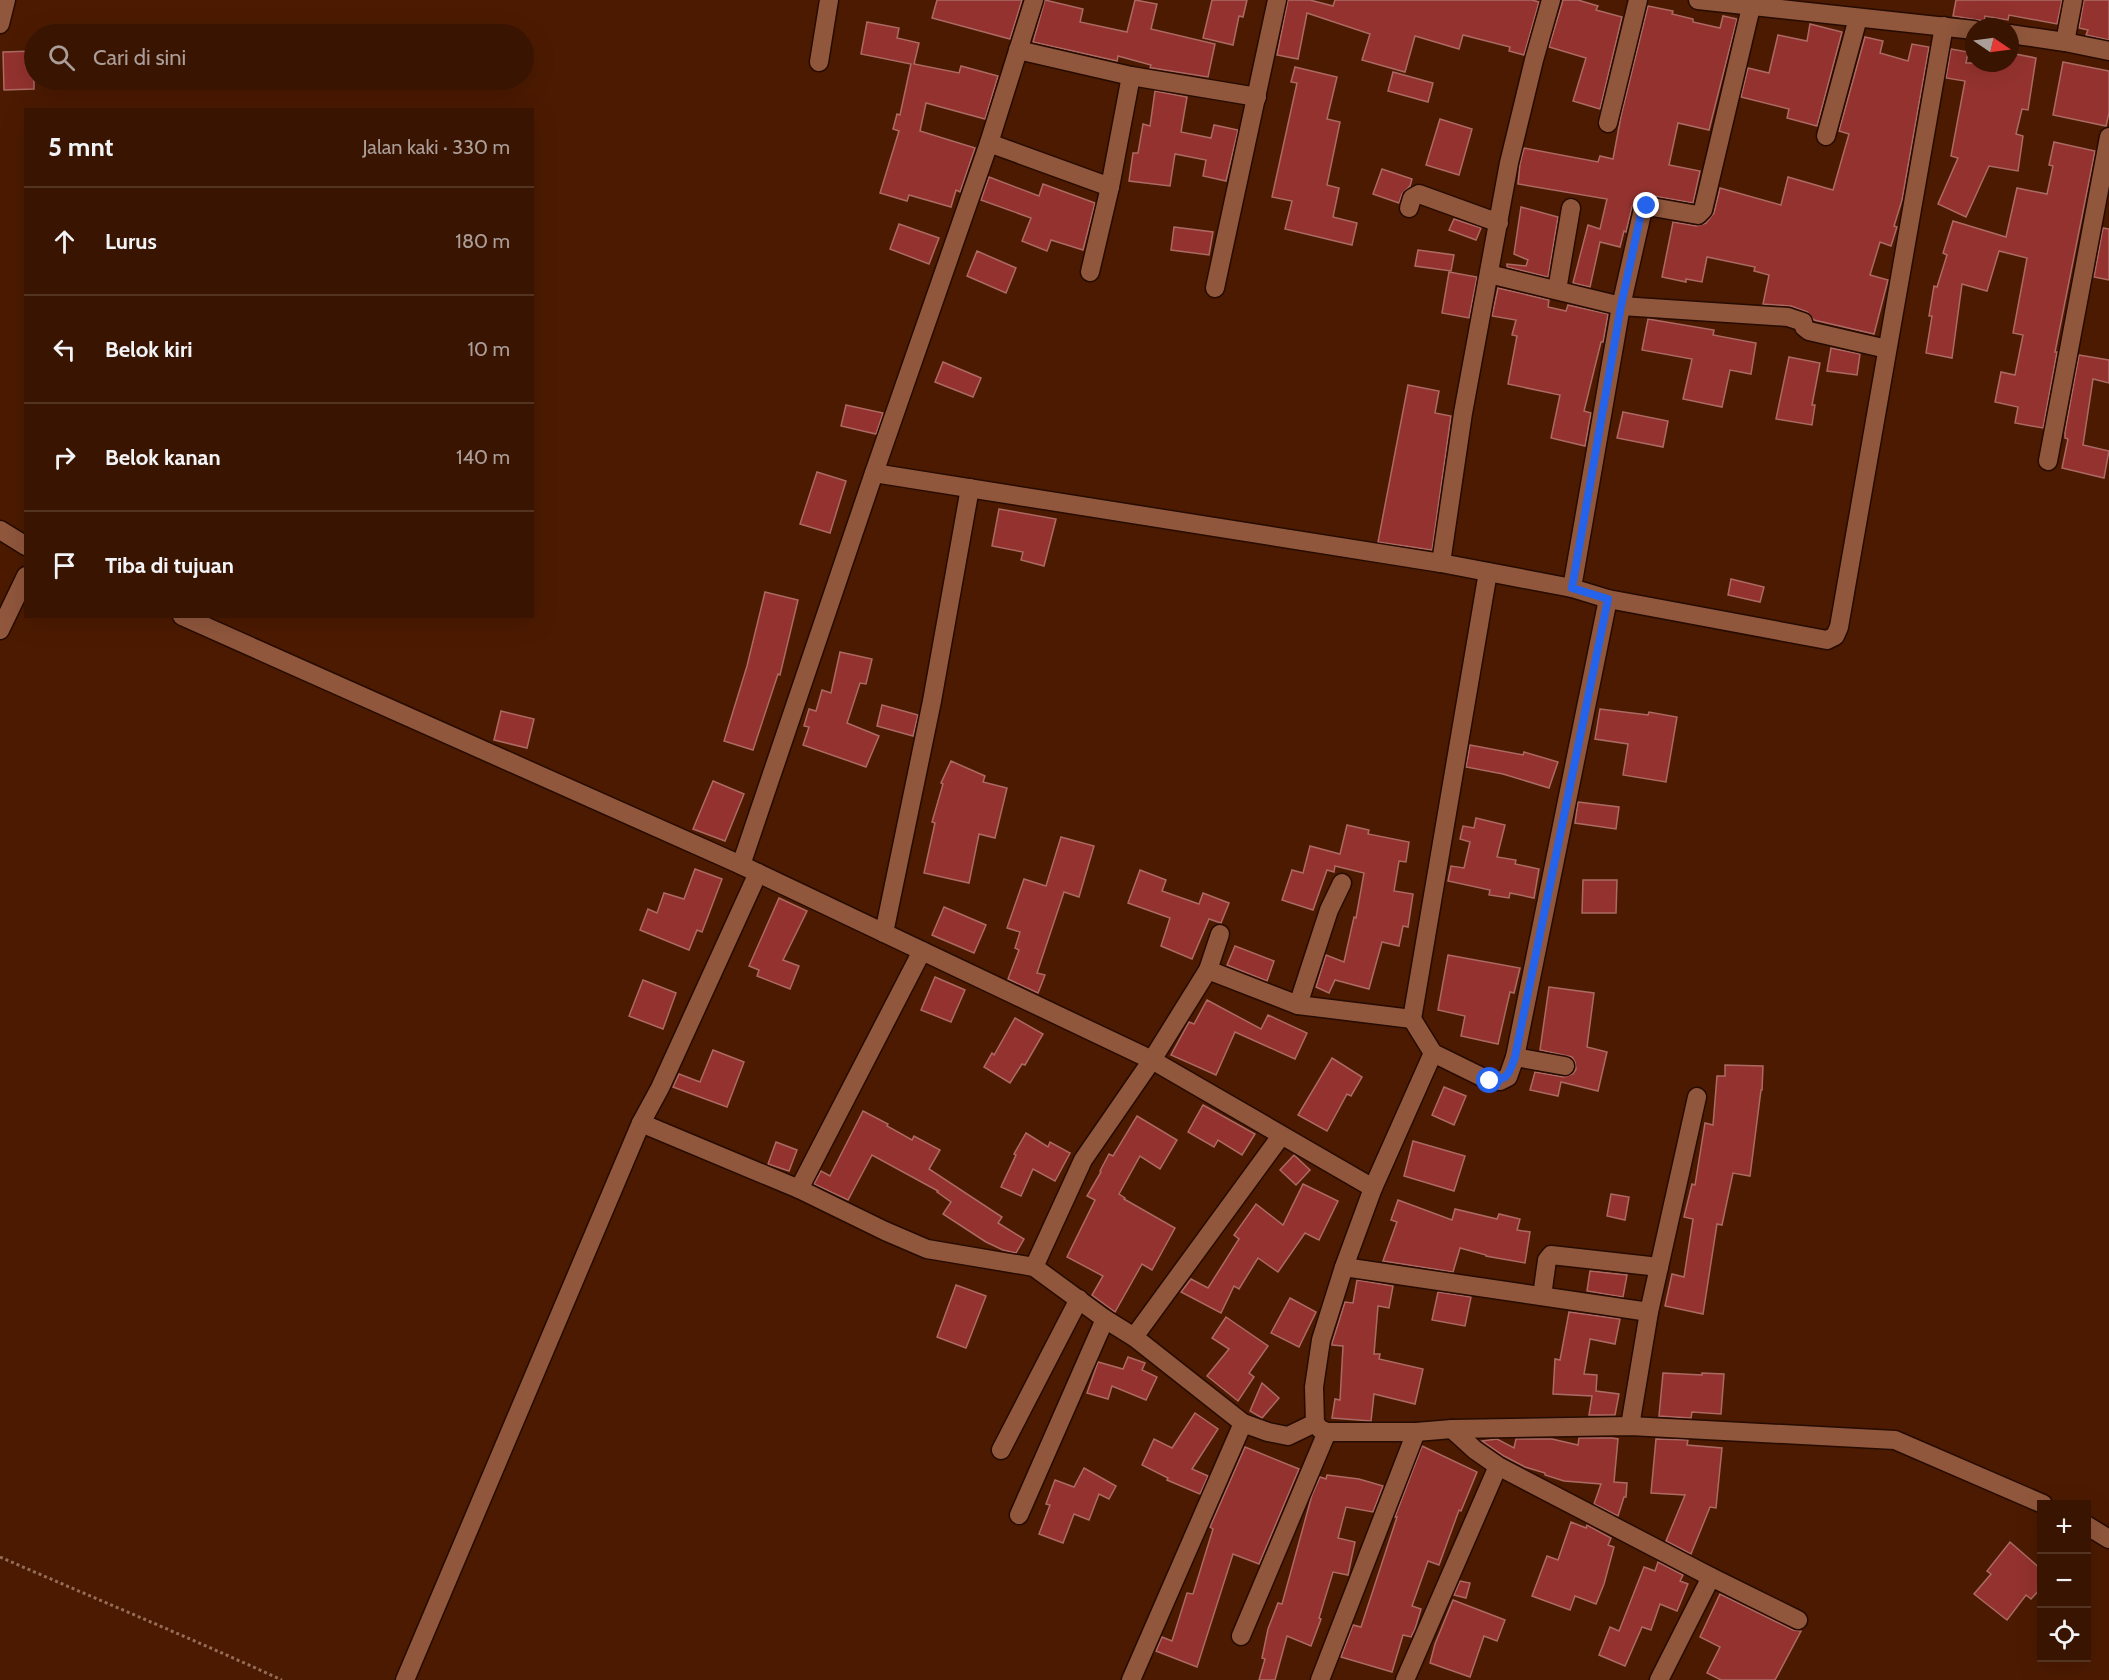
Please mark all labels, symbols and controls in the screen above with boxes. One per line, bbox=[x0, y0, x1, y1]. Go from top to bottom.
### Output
north arrow bbox=[1965, 18, 2019, 72]
search box bbox=[24, 24, 534, 90]
icon: search bbox=[45, 41, 78, 74]
text: Cari di sini bbox=[93, 44, 186, 71]
text: 5 mnt bbox=[48, 131, 114, 163]
text: Jalan kaki · 330 m bbox=[362, 135, 510, 159]
route end bbox=[1633, 192, 1659, 218]
icon: ahead bbox=[48, 225, 81, 258]
text: Lurus bbox=[105, 228, 157, 255]
text: 180 m bbox=[455, 229, 510, 253]
icon: left bbox=[48, 333, 81, 366]
text: Belok kiri bbox=[105, 336, 192, 363]
text: 10 m bbox=[467, 337, 510, 361]
icon: right bbox=[48, 441, 81, 474]
text: Belok kanan bbox=[105, 444, 221, 471]
text: 140 m bbox=[456, 445, 510, 469]
icon: arrive bbox=[48, 549, 81, 582]
text: Tiba di tujuan bbox=[105, 552, 234, 579]
route start bbox=[1476, 1067, 1502, 1093]
map controls bbox=[2037, 1500, 2091, 1662]
button: + bbox=[2037, 1500, 2091, 1554]
button: − bbox=[2037, 1554, 2091, 1608]
button: locate bbox=[2037, 1608, 2091, 1662]

